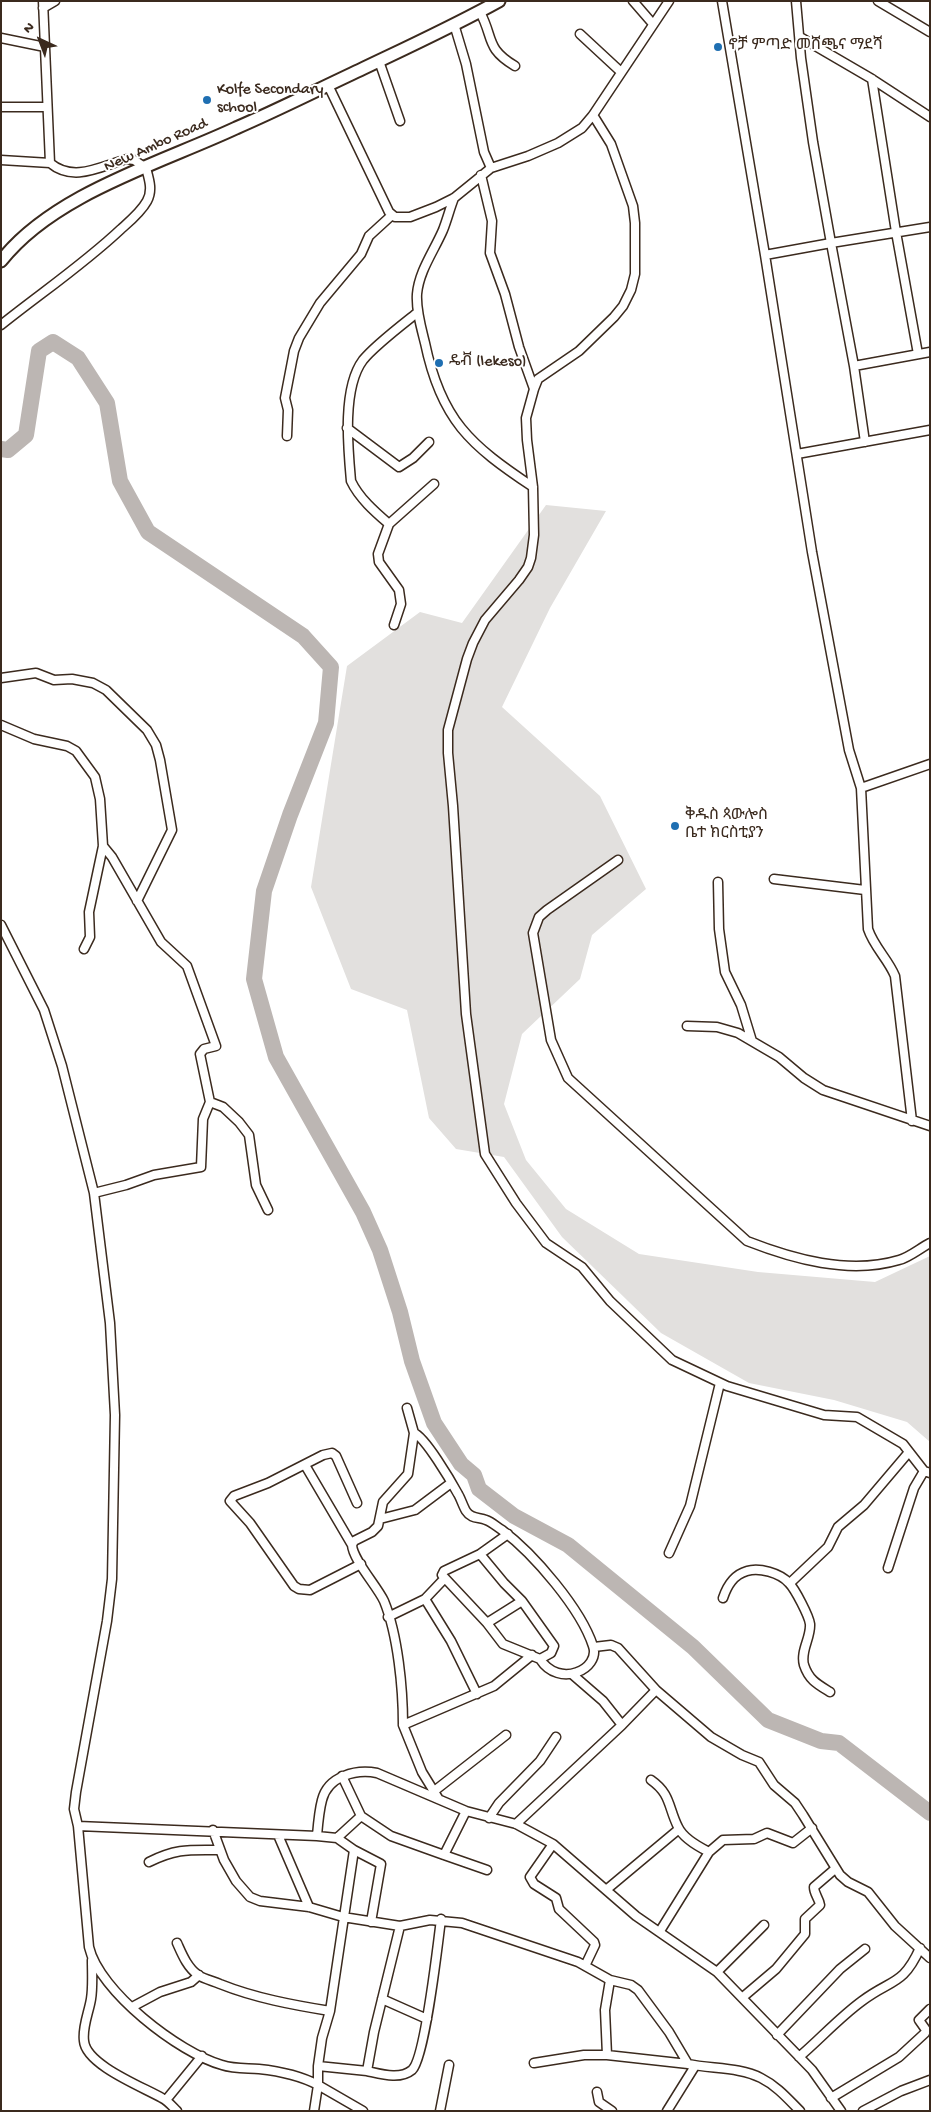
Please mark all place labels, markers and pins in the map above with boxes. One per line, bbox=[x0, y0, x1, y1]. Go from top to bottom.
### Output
place label: ኖቻ ምጣድ መሸጫና ማደሻ bbox=[728, 37, 883, 57]
marker: ኖቻ ምጣድ መሸጫና ማደሻ bbox=[712, 41, 724, 53]
place label: Kolfe Secondary school bbox=[217, 81, 323, 119]
marker: Kolfe Secondary school bbox=[201, 94, 213, 106]
place label: ዴቭ (lekeso) bbox=[449, 353, 527, 373]
marker: ዴቭ (lekeso) bbox=[433, 357, 445, 369]
place label: ቅዱስ ጳውሎስ ቤተ ክርስቲያን bbox=[685, 807, 768, 845]
marker: ቅዱስ ጳውሎስ ቤተ ክርስቲያን bbox=[669, 820, 681, 832]

